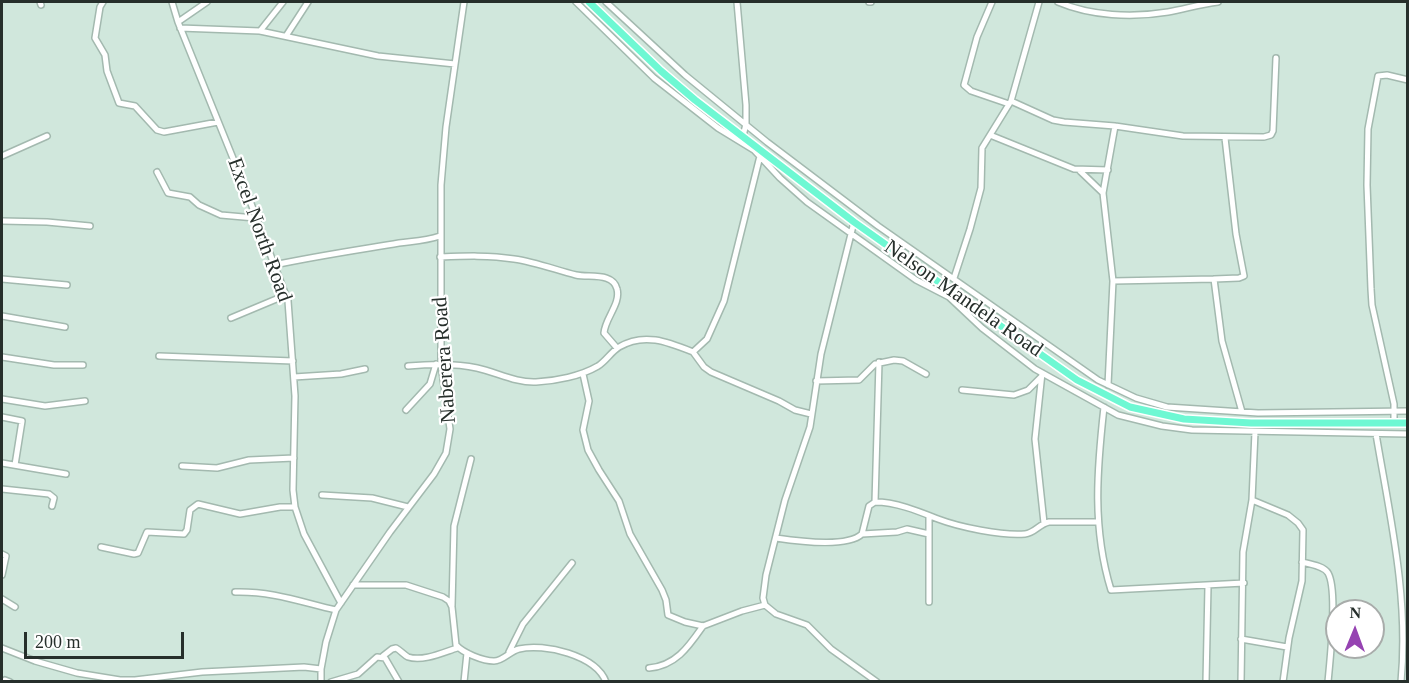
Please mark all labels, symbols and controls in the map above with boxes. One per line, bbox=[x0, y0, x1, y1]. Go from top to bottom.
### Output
street label: Excel North Road bbox=[221, 154, 297, 306]
street label: Nelson Mandela Road bbox=[879, 235, 1047, 363]
street label: Naberera Road bbox=[428, 296, 462, 424]
north arrow bbox=[1325, 599, 1385, 659]
text: N bbox=[1349, 604, 1361, 621]
scale bar bbox=[27, 620, 188, 658]
text: 200 m bbox=[35, 632, 81, 652]

